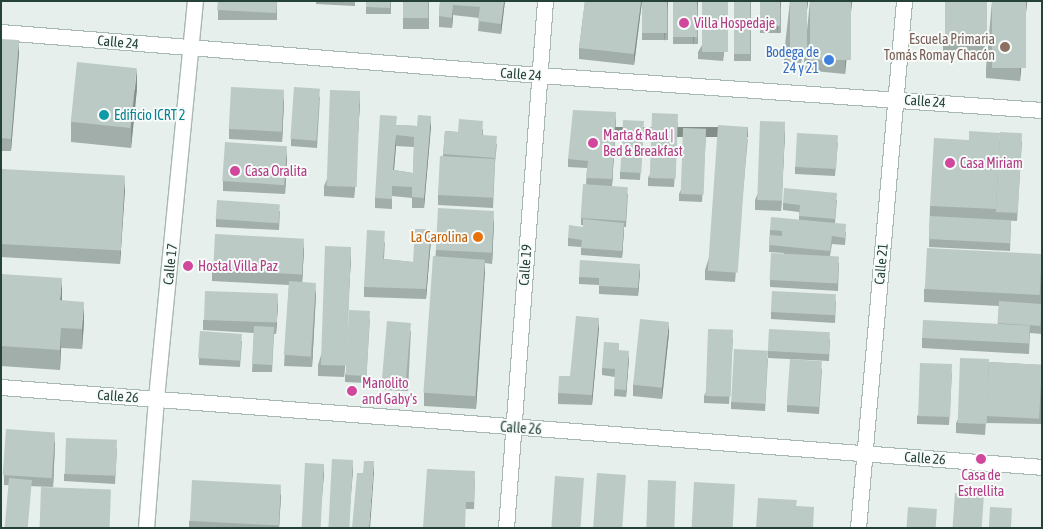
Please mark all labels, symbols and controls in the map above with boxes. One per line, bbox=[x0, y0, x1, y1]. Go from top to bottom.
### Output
place label: Villa Hospedaje bbox=[694, 15, 775, 31]
marker: Villa Hospedaje bbox=[678, 17, 690, 29]
place label: Escuela Primaria Tomás Romay Chacón bbox=[884, 31, 995, 64]
street label: Calle 24 bbox=[97, 32, 139, 52]
marker: Escuela Primaria Tomás Romay Chacón bbox=[999, 41, 1011, 53]
place label: Bodega de 24 y 21 bbox=[766, 44, 819, 76]
marker: Bodega de 24 y 21 bbox=[823, 54, 835, 66]
street label: Calle 24 bbox=[500, 64, 542, 84]
street label: Calle 24 bbox=[904, 91, 946, 111]
place label: Edificio ICRT 2 bbox=[114, 107, 185, 123]
marker: Edificio ICRT 2 bbox=[98, 109, 110, 121]
place label: Marta & Raul | Bed & Breakfast bbox=[603, 127, 683, 160]
marker: Marta & Raul | Bed & Breakfast bbox=[587, 137, 599, 149]
place label: Casa Miriam bbox=[960, 155, 1023, 171]
marker: Casa Miriam bbox=[944, 157, 956, 169]
place label: Casa Oralita bbox=[245, 163, 307, 179]
marker: Casa Oralita bbox=[229, 165, 241, 177]
place label: La Carolina bbox=[410, 229, 468, 245]
marker: La Carolina bbox=[472, 231, 484, 243]
street label: Calle 17 bbox=[159, 242, 181, 286]
street label: Calle 21 bbox=[871, 243, 891, 285]
street label: Calle 19 bbox=[515, 244, 535, 286]
place label: Hostal Villa Paz bbox=[198, 258, 278, 274]
marker: Hostal Villa Paz bbox=[182, 260, 194, 272]
place label: Manolito and Gaby's bbox=[362, 375, 417, 408]
marker: Manolito and Gaby's bbox=[346, 385, 358, 397]
street label: Calle 26 bbox=[97, 386, 139, 406]
street label: Calle 26 bbox=[500, 418, 542, 438]
street label: Calle 26 bbox=[904, 448, 946, 468]
marker: Casa de Estrellita bbox=[975, 453, 987, 465]
place label: Casa de Estrellita bbox=[958, 467, 1004, 500]

